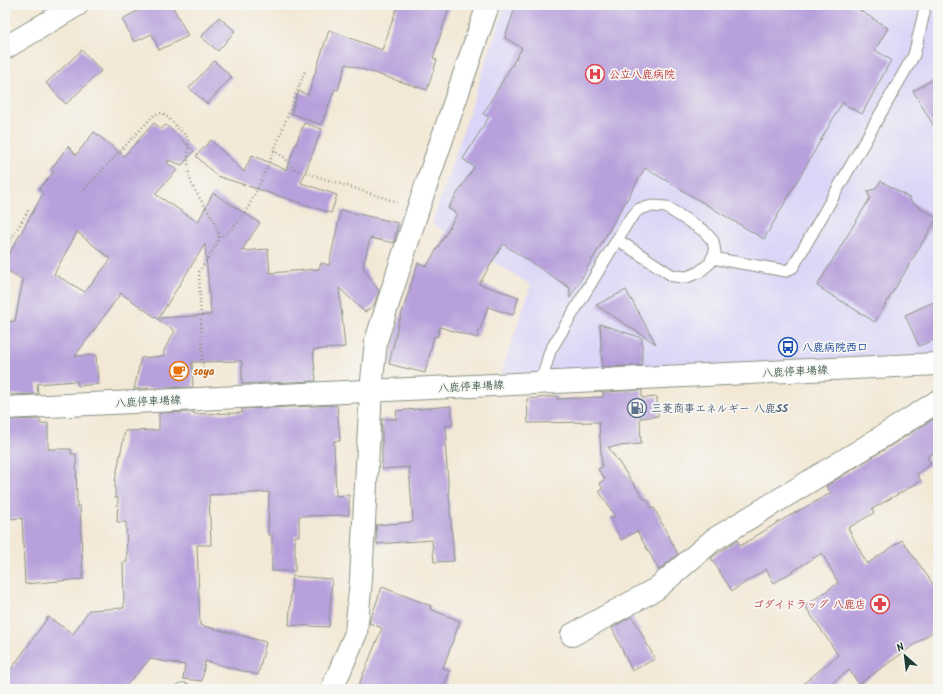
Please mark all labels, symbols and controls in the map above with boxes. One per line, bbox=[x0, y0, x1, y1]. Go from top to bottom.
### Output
hospital icon: 公立八鹿病院 bbox=[584, 63, 606, 85]
place label: 公立八鹿病院 bbox=[609, 66, 675, 84]
bus stop icon: 八鹿病院西口 bbox=[777, 336, 799, 358]
place label: 八鹿病院西口 bbox=[802, 339, 868, 357]
cafe icon: soya bbox=[168, 360, 190, 382]
street label: 八鹿停車場線 bbox=[762, 361, 828, 383]
place label: soya bbox=[193, 363, 215, 381]
street label: 八鹿停車場線 bbox=[438, 376, 504, 398]
street label: 八鹿停車場線 bbox=[115, 391, 181, 413]
fuel station icon: 三菱商事エネルギー 八鹿SS bbox=[626, 397, 648, 419]
place label: 三菱商事エネルギー 八鹿SS bbox=[651, 400, 789, 418]
pharmacy icon: ゴダイドラッグ 八鹿店 bbox=[869, 593, 891, 615]
place label: ゴダイドラッグ 八鹿店 bbox=[753, 596, 866, 614]
north arrow bbox=[885, 636, 925, 676]
text: N bbox=[893, 638, 908, 658]

